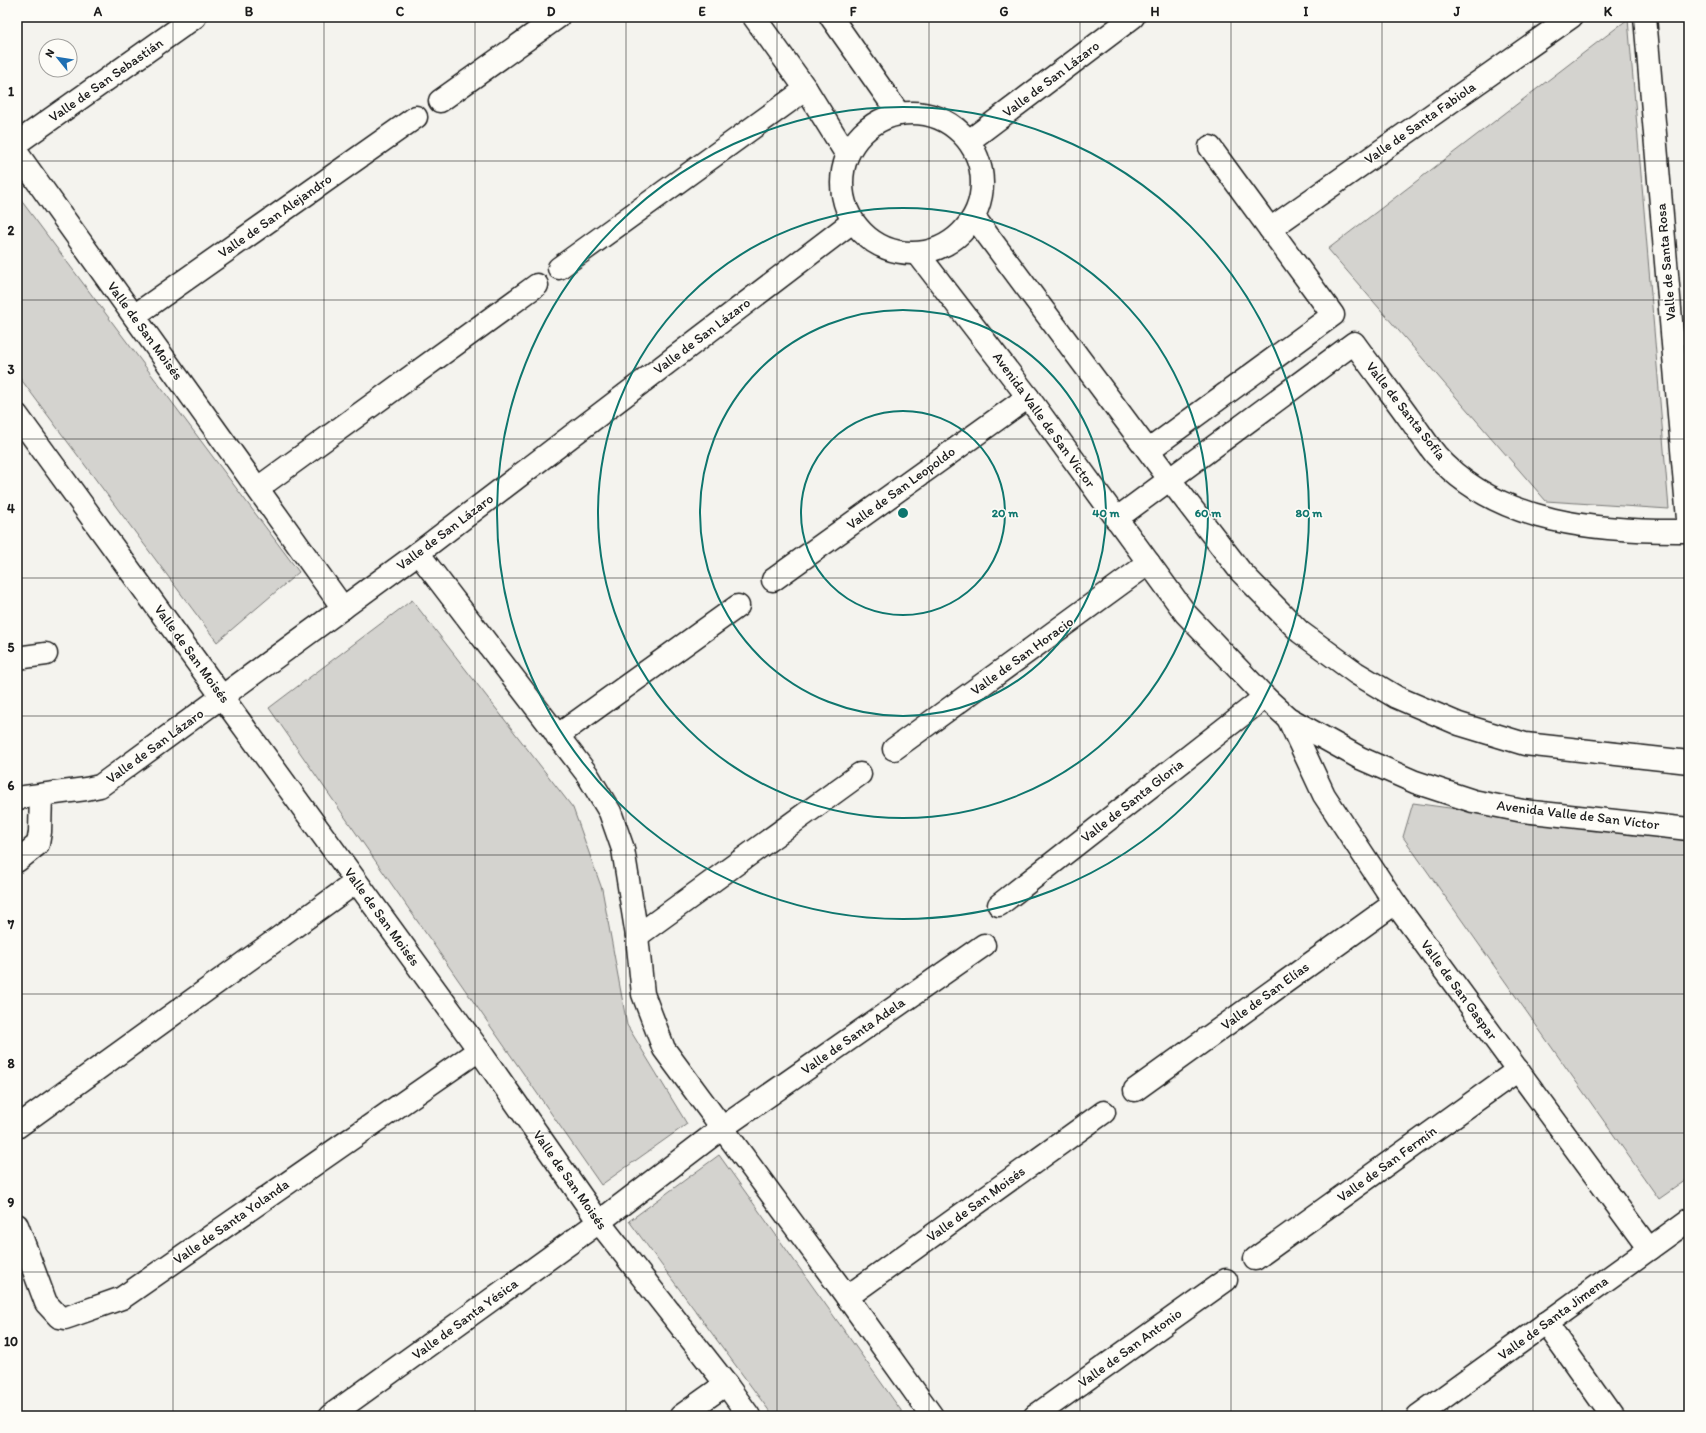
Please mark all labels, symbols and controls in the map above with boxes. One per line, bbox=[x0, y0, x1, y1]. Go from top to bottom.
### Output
text: A bbox=[93, 4, 103, 19]
text: B bbox=[245, 4, 254, 19]
text: C bbox=[396, 4, 405, 19]
text: D bbox=[547, 4, 556, 19]
text: E bbox=[698, 4, 706, 19]
text: F bbox=[850, 4, 857, 19]
text: G bbox=[1000, 4, 1009, 19]
text: H bbox=[1151, 4, 1160, 19]
text: I bbox=[1304, 4, 1309, 19]
text: J bbox=[1453, 4, 1461, 19]
text: K bbox=[1604, 4, 1613, 19]
street label: Valle de San Sebastián bbox=[46, 34, 167, 126]
street label: Valle de San Lázaro bbox=[999, 37, 1103, 121]
north arrow bbox=[38, 38, 78, 78]
text: N bbox=[42, 47, 57, 60]
street label: Valle de Santa Fabiola bbox=[1361, 78, 1480, 168]
text: 1 bbox=[8, 84, 14, 99]
street label: Valle de San Alejandro bbox=[215, 170, 335, 262]
street label: Valle de Santa Rosa bbox=[1652, 202, 1680, 321]
text: 2 bbox=[8, 223, 15, 238]
street label: Valle de San Moisés bbox=[104, 278, 186, 384]
street label: Valle de San Lázaro bbox=[650, 294, 754, 378]
street label: Avenida Valle de San Víctor bbox=[989, 349, 1099, 492]
street label: Valle de Santa Sofía bbox=[1362, 359, 1450, 464]
text: 3 bbox=[7, 362, 15, 377]
street label: Valle de San Leopoldo bbox=[843, 443, 959, 533]
street label: Valle de San Lázaro bbox=[393, 490, 497, 574]
text: 4 bbox=[7, 501, 15, 516]
centre of rings bbox=[896, 506, 910, 520]
text: 20 m bbox=[992, 506, 1019, 520]
text: 40 m bbox=[1092, 506, 1121, 520]
text: 60 m bbox=[1195, 506, 1222, 520]
text: 80 m bbox=[1296, 506, 1323, 520]
street label: Valle de San Moisés bbox=[151, 601, 233, 707]
street label: Valle de San Horacio bbox=[967, 613, 1077, 699]
text: 5 bbox=[8, 640, 15, 655]
street label: Valle de San Lázaro bbox=[103, 705, 207, 787]
street label: Valle de Santa Gloria bbox=[1077, 756, 1187, 846]
text: 6 bbox=[8, 778, 15, 793]
street label: Avenida Valle de San Víctor bbox=[1496, 797, 1661, 833]
street label: Valle de San Moisés bbox=[341, 864, 423, 970]
text: 7 bbox=[7, 917, 15, 932]
street label: Valle de San Gaspar bbox=[1417, 937, 1501, 1044]
street label: Valle de San Elías bbox=[1218, 958, 1312, 1034]
street label: Valle de Santa Adela bbox=[798, 993, 909, 1078]
text: 8 bbox=[7, 1056, 15, 1071]
street label: Valle de San Fermín bbox=[1334, 1122, 1440, 1206]
street label: Valle de San Moisés bbox=[529, 1127, 611, 1233]
street label: Valle de San Moisés bbox=[923, 1163, 1029, 1245]
street label: Valle de Santa Yolanda bbox=[170, 1176, 292, 1268]
text: 9 bbox=[8, 1195, 15, 1210]
street label: Valle de Santa Jimena bbox=[1495, 1272, 1611, 1364]
street label: Valle de Santa Yésica bbox=[409, 1274, 522, 1363]
street label: Valle de San Antonio bbox=[1075, 1305, 1185, 1391]
text: 10 bbox=[4, 1334, 18, 1349]

